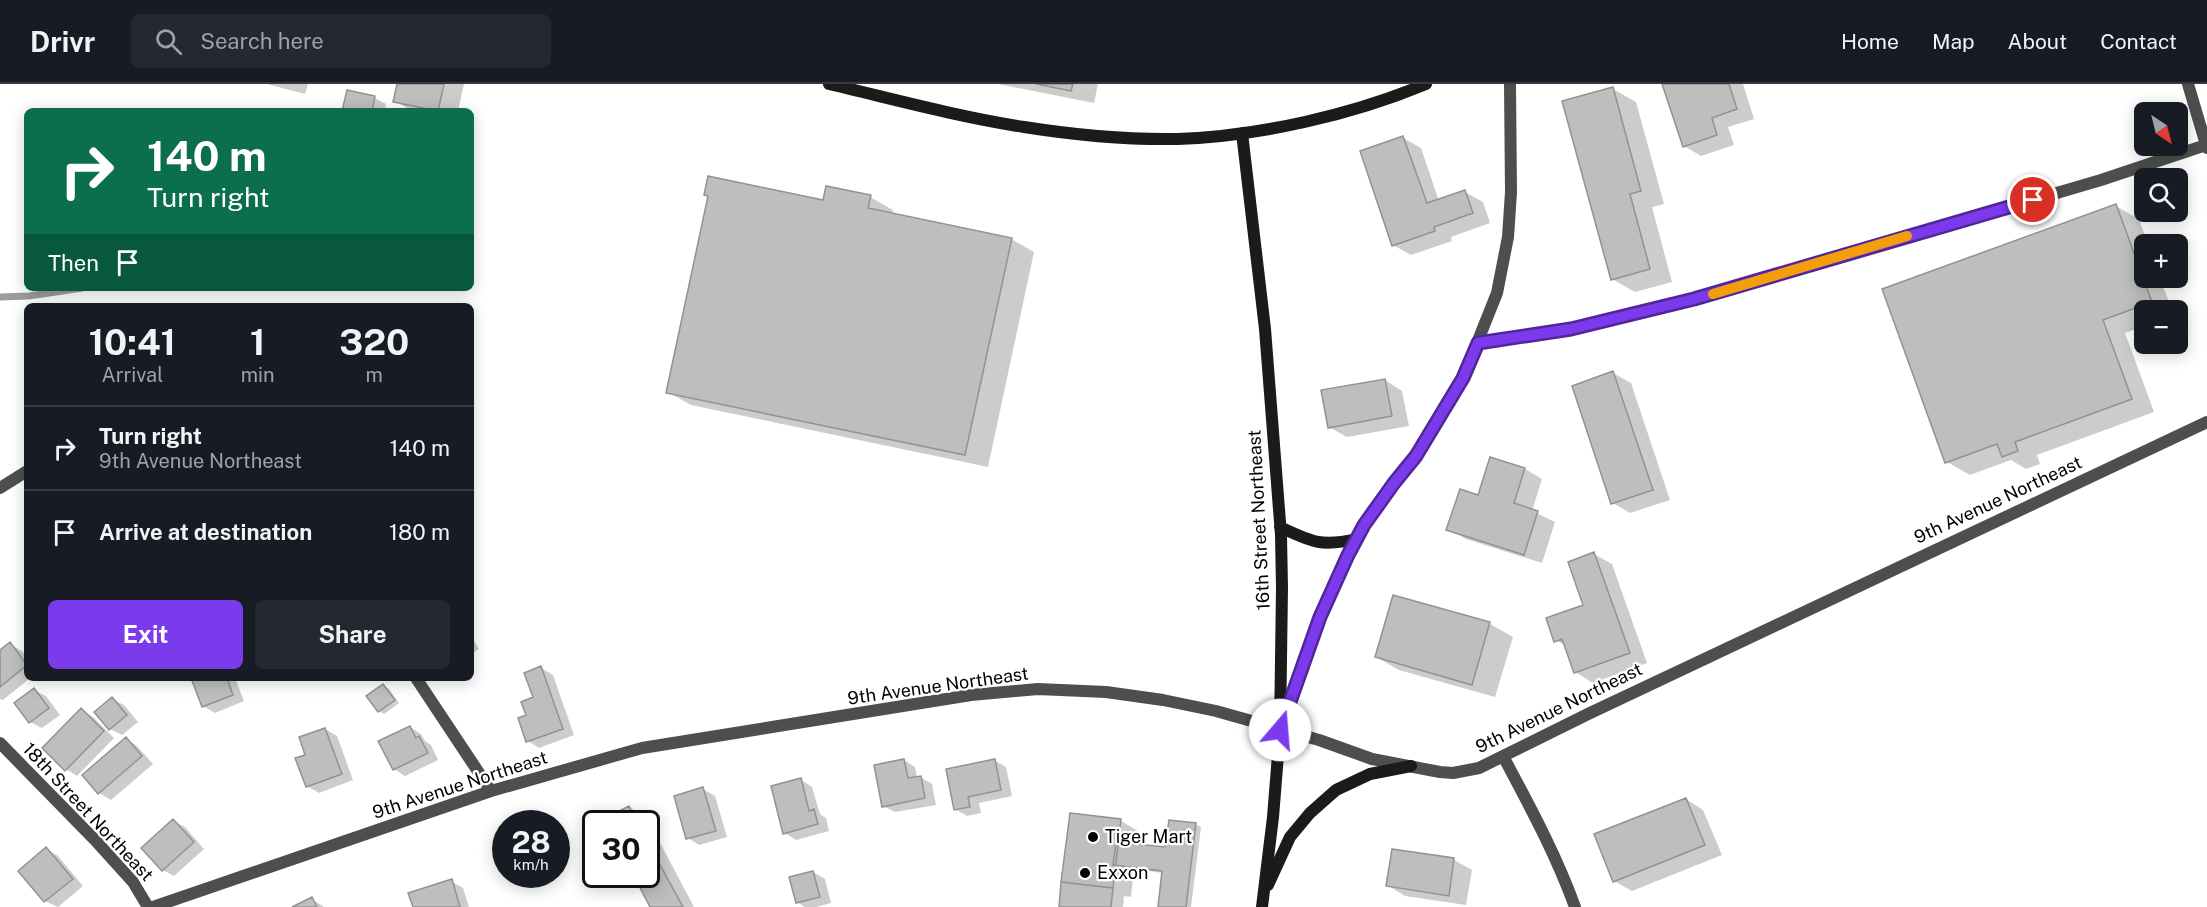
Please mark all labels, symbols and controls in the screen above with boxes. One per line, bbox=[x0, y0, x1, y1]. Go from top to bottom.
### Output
search box bbox=[131, 14, 551, 68]
text: Drivr bbox=[30, 25, 95, 58]
icon: search bbox=[152, 25, 185, 58]
text: Search here bbox=[200, 28, 324, 54]
text: Home bbox=[1841, 29, 1899, 54]
text: Map bbox=[1932, 29, 1975, 54]
text: About bbox=[2008, 29, 2067, 54]
text: Contact bbox=[2100, 29, 2177, 54]
north arrow bbox=[2134, 102, 2188, 156]
map controls bbox=[2134, 102, 2188, 354]
text: 140 m bbox=[147, 131, 267, 180]
icon: right bbox=[48, 132, 126, 210]
button: search bbox=[2134, 168, 2188, 222]
pin bbox=[2007, 174, 2058, 225]
text: Turn right bbox=[147, 181, 270, 213]
icon: arrive bbox=[2016, 183, 2049, 216]
button: + bbox=[2134, 234, 2188, 288]
icon: arrive bbox=[111, 246, 144, 279]
text: Then bbox=[48, 250, 99, 276]
button: − bbox=[2134, 300, 2188, 354]
text: 10:41 bbox=[89, 321, 176, 363]
text: 1 bbox=[250, 321, 265, 363]
text: 320 bbox=[339, 321, 409, 363]
text: Arrival bbox=[101, 363, 163, 387]
text: min bbox=[241, 363, 275, 387]
text: m bbox=[366, 363, 383, 387]
text: Turn right bbox=[99, 423, 202, 449]
street label: 16th Street Northeast bbox=[1243, 429, 1274, 611]
icon: right bbox=[48, 432, 81, 465]
text: 140 m bbox=[389, 435, 450, 461]
text: 9th Avenue Northeast bbox=[99, 449, 302, 473]
street label: 9th Avenue Northeast bbox=[1911, 451, 2085, 548]
icon: arrive bbox=[48, 516, 81, 549]
text: Arrive at destination bbox=[99, 519, 312, 545]
text: 180 m bbox=[389, 519, 450, 545]
button: Exit bbox=[48, 600, 243, 669]
button: Share bbox=[255, 600, 450, 669]
street label: 9th Avenue Northeast bbox=[1472, 658, 1645, 757]
street label: 9th Avenue Northeast bbox=[846, 662, 1030, 709]
position arrow bbox=[1248, 698, 1312, 762]
street label: 18th Street Northeast bbox=[19, 738, 158, 885]
street label: 9th Avenue Northeast bbox=[370, 746, 550, 823]
speed limit sign: 30 bbox=[582, 810, 660, 888]
text: 28 bbox=[511, 824, 551, 860]
place label: Tiger Mart bbox=[1105, 826, 1192, 847]
marker: Tiger Mart bbox=[1086, 830, 1100, 844]
text: km/h bbox=[513, 856, 549, 873]
place label: Exxon bbox=[1097, 862, 1148, 883]
marker: Exxon bbox=[1078, 866, 1092, 880]

